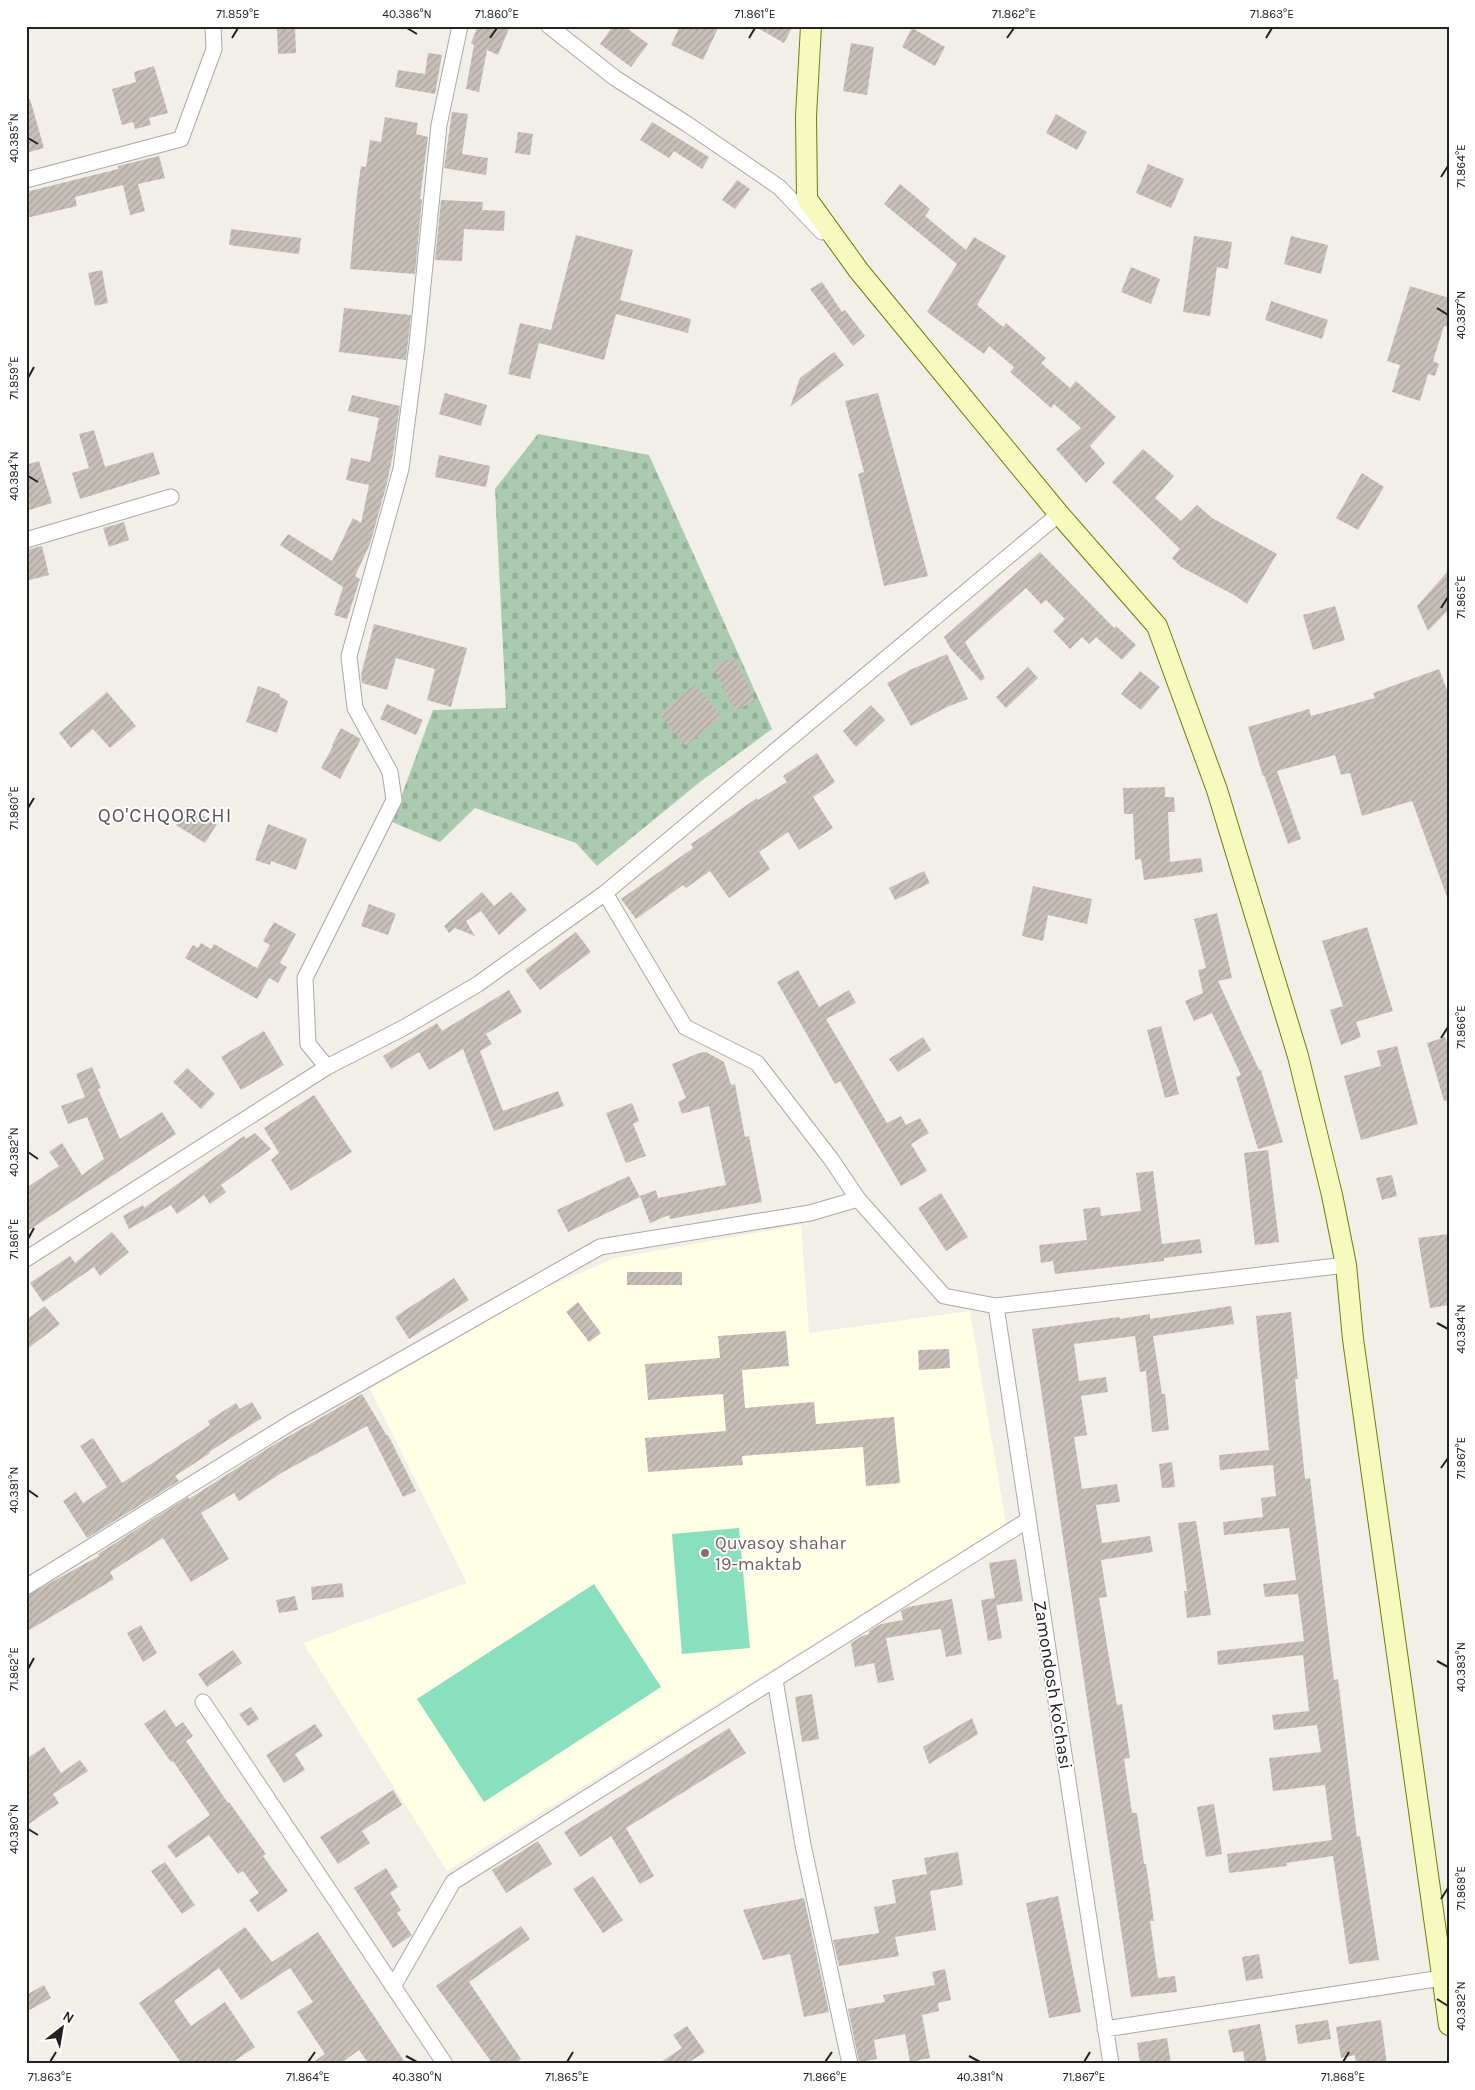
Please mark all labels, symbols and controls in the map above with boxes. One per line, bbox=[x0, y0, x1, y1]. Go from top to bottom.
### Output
text: 71.859°E bbox=[216, 7, 260, 21]
text: 40.386°N bbox=[382, 7, 432, 21]
text: 71.860°E bbox=[475, 7, 519, 21]
text: 71.861°E bbox=[735, 7, 775, 21]
text: 71.862°E bbox=[992, 7, 1036, 21]
text: 71.863°E bbox=[1250, 7, 1294, 21]
text: 40.385°N bbox=[7, 113, 21, 163]
text: 71.864°E bbox=[1454, 144, 1468, 188]
text: 40.387°N bbox=[1454, 291, 1468, 339]
text: 71.859°E bbox=[7, 356, 21, 400]
text: 40.384°N bbox=[7, 451, 21, 501]
text: 71.865°E bbox=[1454, 575, 1468, 619]
text: 71.860°E bbox=[7, 786, 21, 830]
district label: QO'CHQORCHI bbox=[98, 804, 232, 827]
text: 71.866°E bbox=[1454, 1005, 1468, 1049]
text: 40.382°N bbox=[7, 1127, 21, 1177]
text: 71.861°E bbox=[7, 1219, 21, 1259]
text: 40.384°N bbox=[1454, 1304, 1468, 1354]
text: 71.867°E bbox=[1454, 1437, 1468, 1479]
text: 40.381°N bbox=[7, 1467, 21, 1513]
place label: Quvasoy shahar 19-maktab bbox=[715, 1532, 847, 1575]
marker: Quvasoy shahar 19-maktab bbox=[699, 1547, 711, 1559]
street label: Zamondosh ko'chasi bbox=[1029, 1599, 1077, 1771]
text: 40.383°N bbox=[1454, 1642, 1468, 1692]
text: 71.862°E bbox=[7, 1647, 21, 1691]
text: 40.380°N bbox=[7, 1804, 21, 1854]
text: 71.868°E bbox=[1454, 1866, 1468, 1910]
text: 40.382°N bbox=[1454, 1981, 1468, 2031]
north arrow bbox=[38, 2002, 88, 2052]
text: N bbox=[60, 2007, 77, 2027]
text: 71.863°E bbox=[28, 2070, 72, 2084]
text: 71.864°E bbox=[286, 2070, 330, 2084]
text: 40.380°N bbox=[392, 2070, 442, 2084]
text: 71.865°E bbox=[545, 2070, 589, 2084]
text: 71.866°E bbox=[803, 2070, 847, 2084]
text: 40.381°N bbox=[957, 2070, 1003, 2084]
text: 71.867°E bbox=[1063, 2070, 1105, 2084]
text: 71.868°E bbox=[1321, 2070, 1365, 2084]

